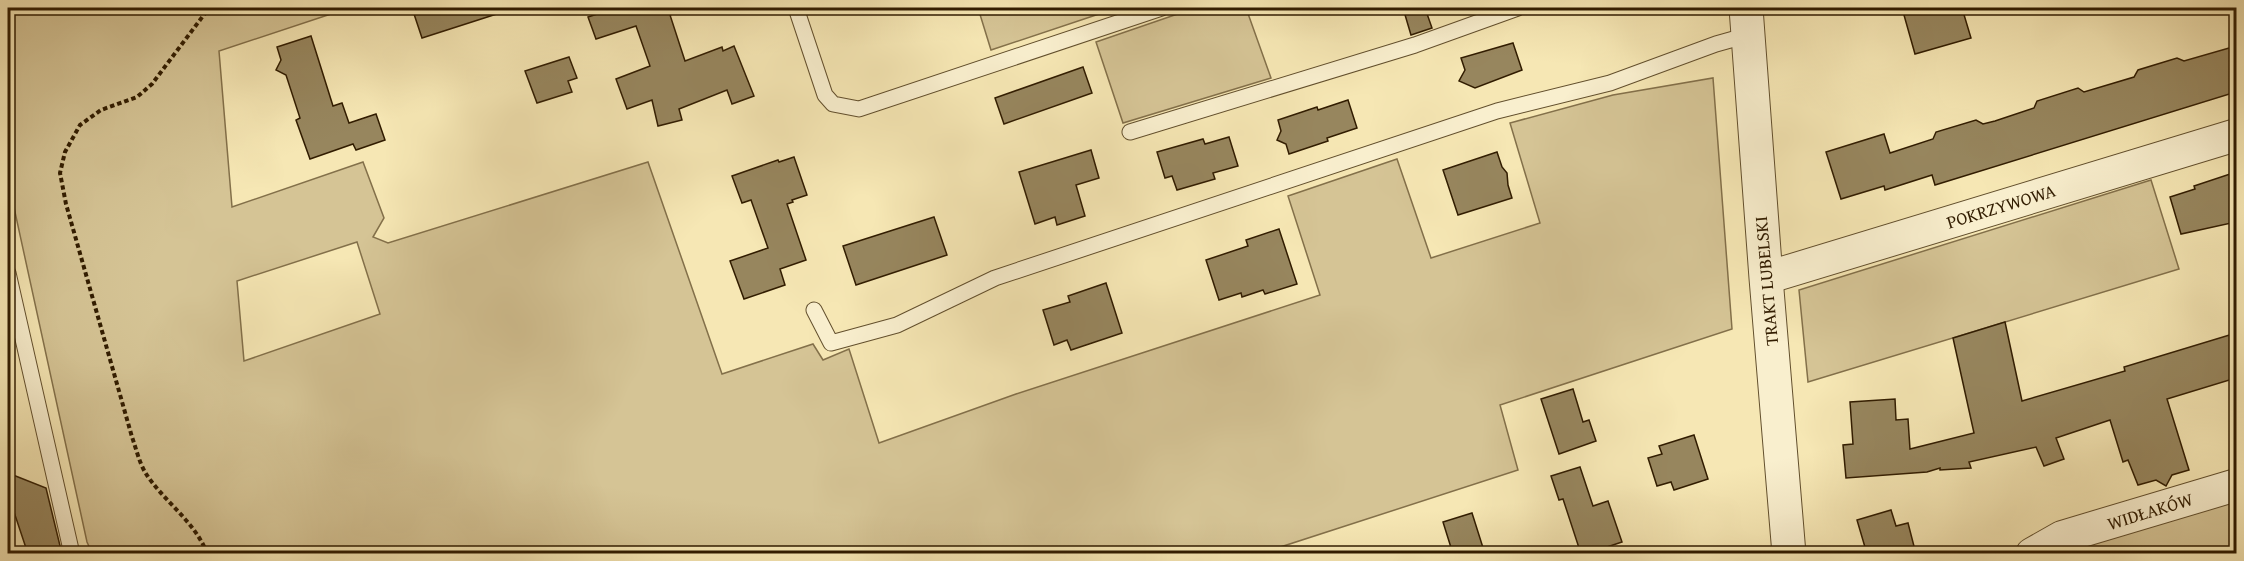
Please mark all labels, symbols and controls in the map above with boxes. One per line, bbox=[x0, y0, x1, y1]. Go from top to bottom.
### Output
street label: POKRZYWOWA bbox=[1943, 177, 2059, 235]
street label: TRAKT LUBELSKI bbox=[1747, 215, 1785, 347]
street label: WIDŁAKÓW bbox=[2104, 485, 2197, 537]

